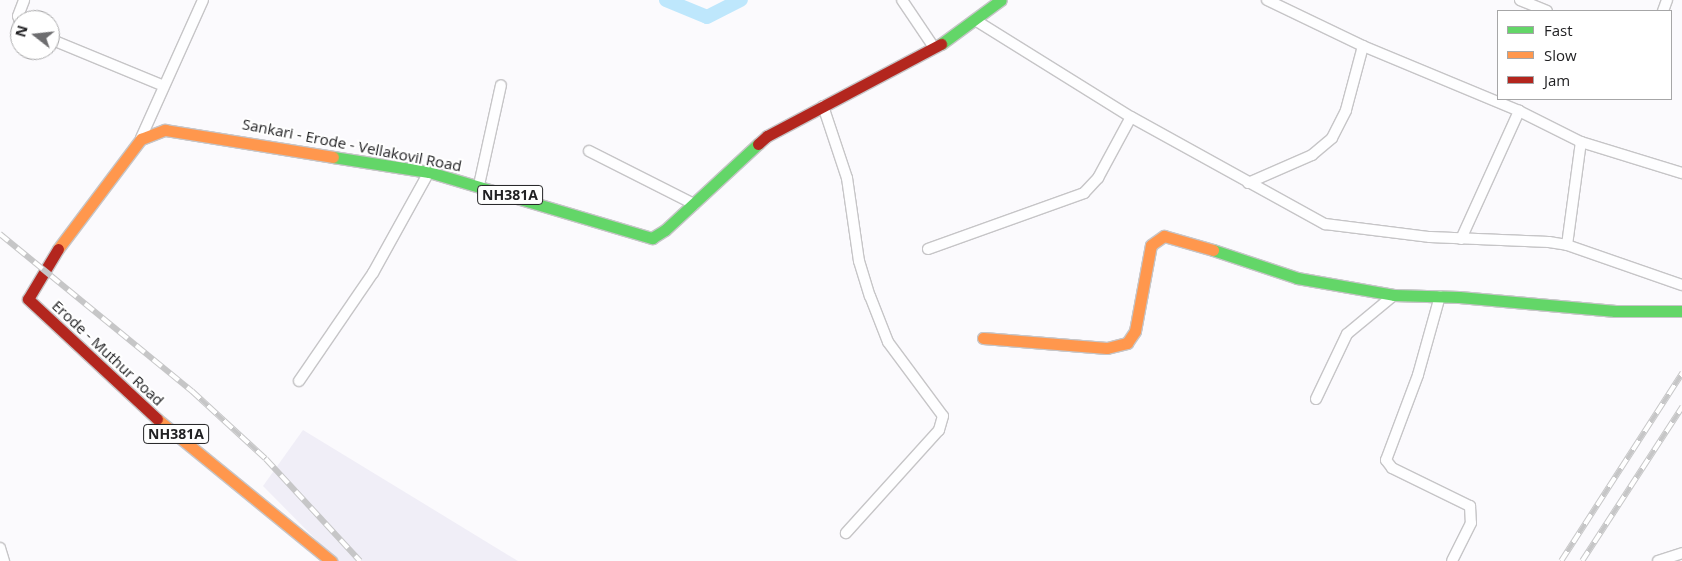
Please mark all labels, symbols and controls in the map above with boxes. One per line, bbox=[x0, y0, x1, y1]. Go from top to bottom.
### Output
north arrow bbox=[10, 10, 60, 60]
legend bbox=[1497, 10, 1672, 100]
text: Fast bbox=[1544, 20, 1573, 40]
text: N bbox=[10, 23, 32, 39]
text: Slow bbox=[1544, 45, 1577, 65]
text: Jam bbox=[1544, 70, 1570, 90]
street label: Sankari - Erode - Vellakovil Road bbox=[241, 115, 463, 175]
road number: NH381A bbox=[476, 184, 544, 206]
street label: Erode - Muthur Road bbox=[48, 297, 168, 409]
road number: NH381A bbox=[142, 422, 210, 446]

